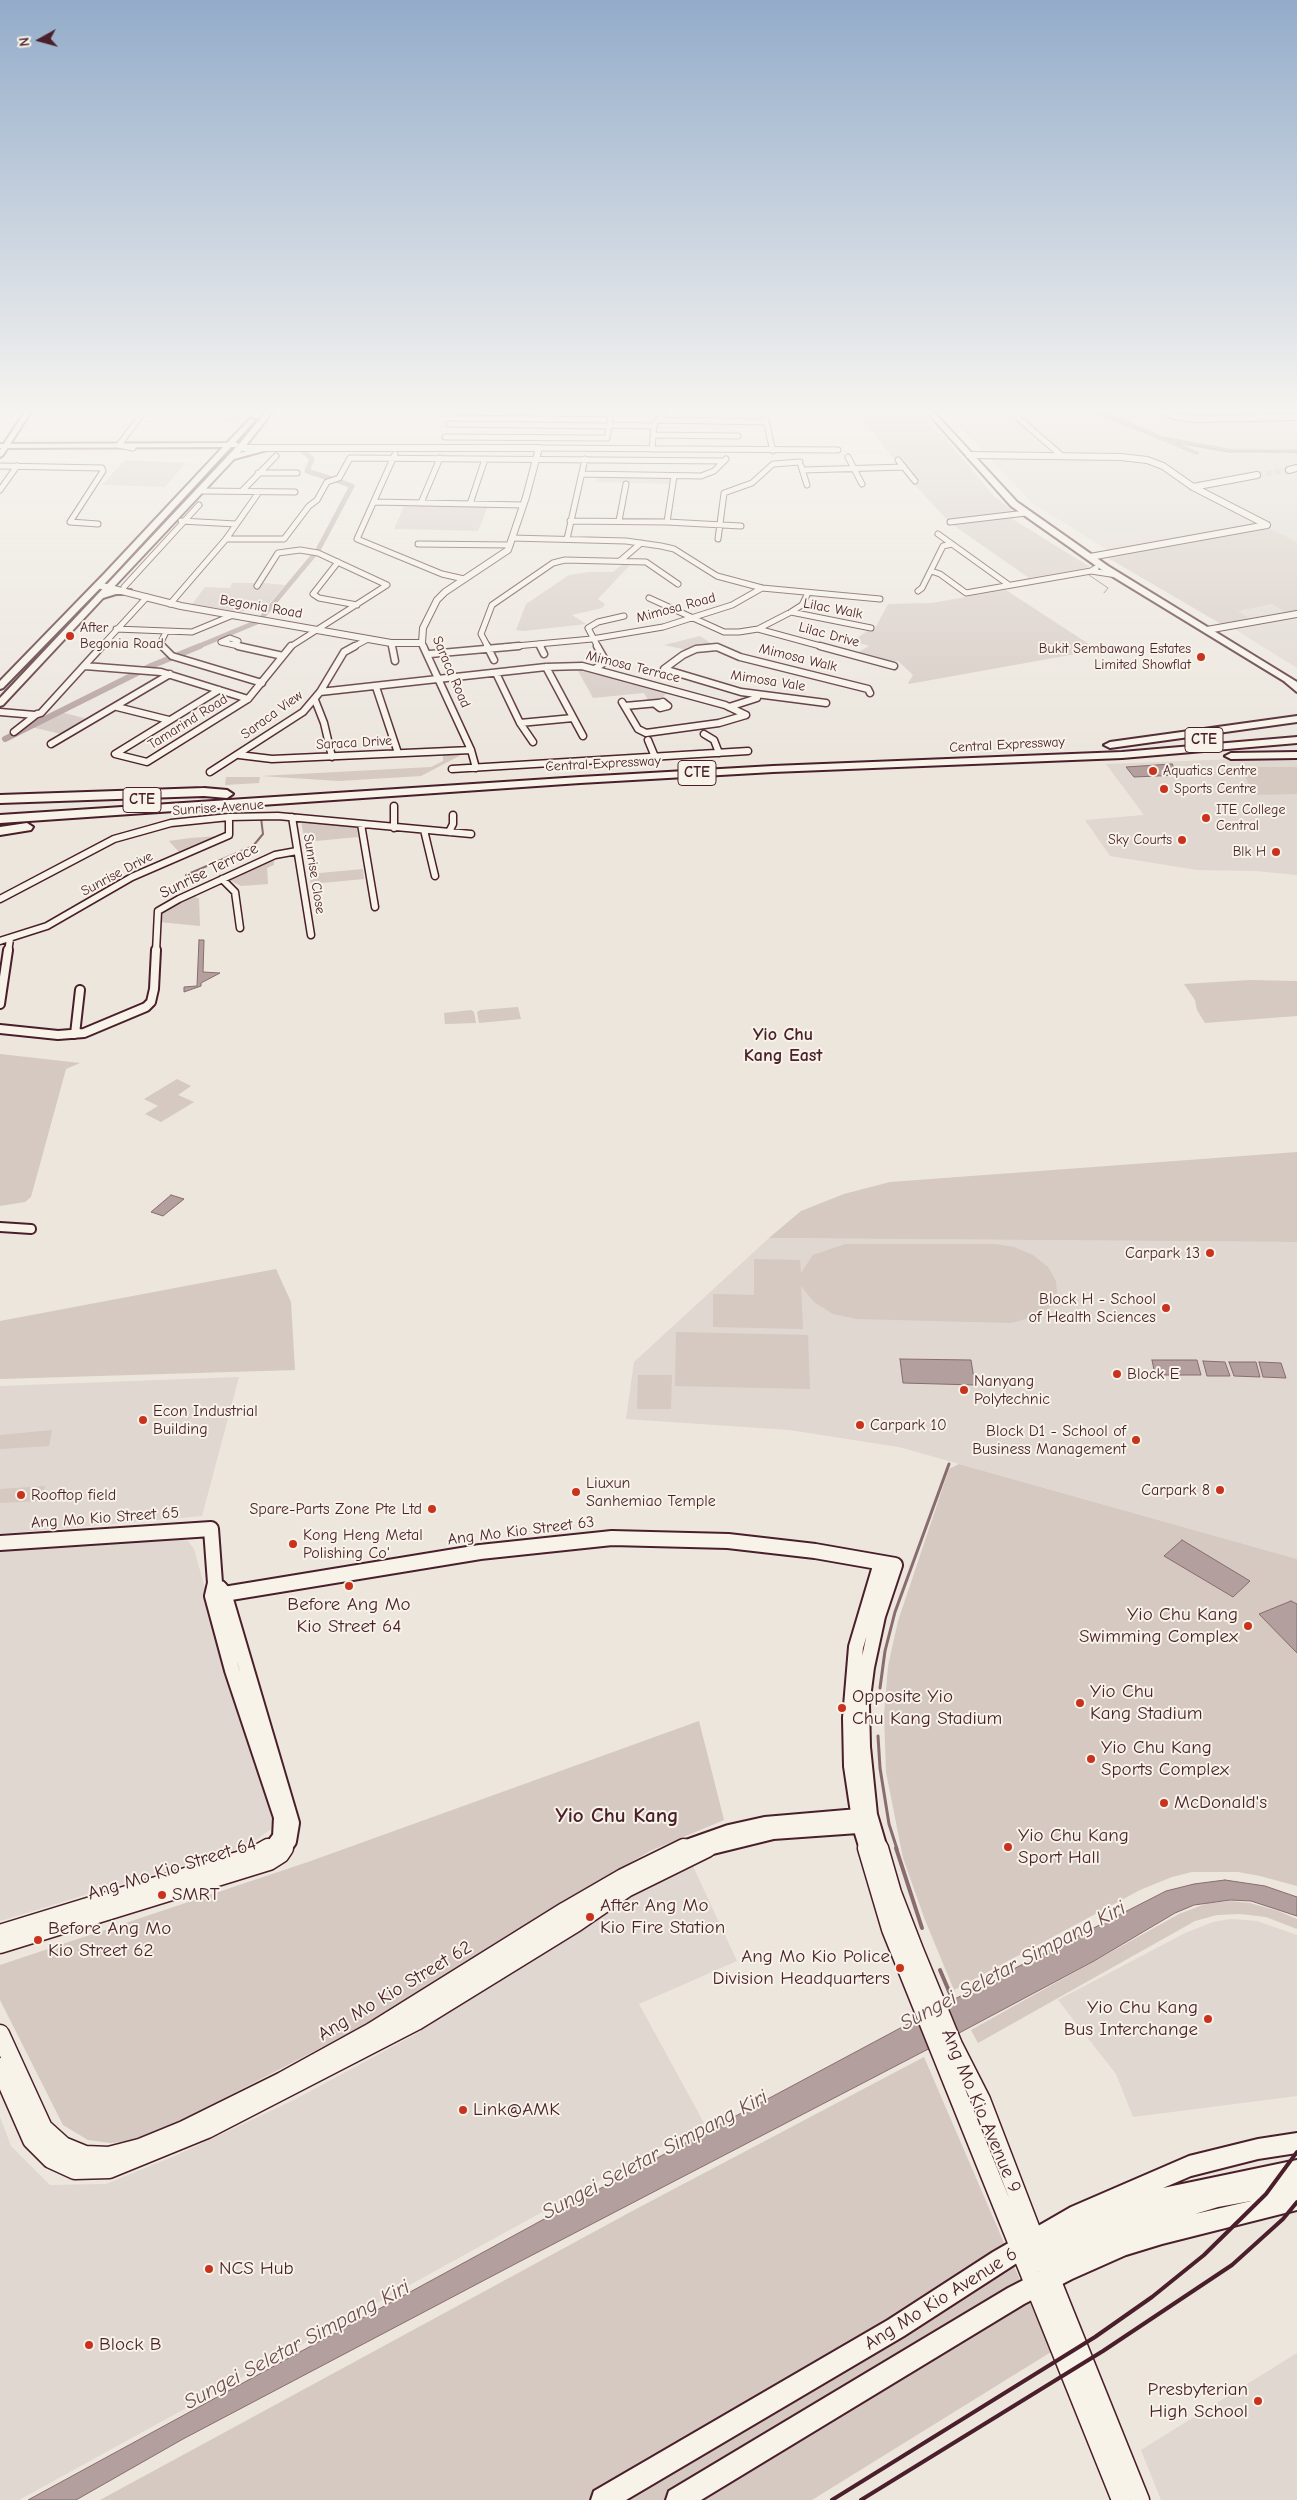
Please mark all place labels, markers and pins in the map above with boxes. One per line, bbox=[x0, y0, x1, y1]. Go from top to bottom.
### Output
place label: After Begonia Road bbox=[80, 620, 164, 652]
marker: After Begonia Road bbox=[64, 630, 76, 642]
place label: Bukit Sembawang Estates Limited Showflat bbox=[1039, 641, 1191, 674]
marker: Bukit Sembawang Estates Limited Showflat bbox=[1195, 651, 1207, 663]
place label: Aquatics Centre bbox=[1163, 763, 1257, 779]
marker: Aquatics Centre bbox=[1147, 765, 1159, 777]
place label: Sports Centre bbox=[1174, 781, 1256, 797]
marker: Sports Centre bbox=[1158, 783, 1170, 795]
place label: ITE College Central bbox=[1216, 802, 1285, 834]
marker: ITE College Central bbox=[1200, 812, 1212, 824]
place label: Sky Courts bbox=[1108, 832, 1172, 848]
marker: Sky Courts bbox=[1176, 834, 1188, 846]
place label: Blk H bbox=[1233, 844, 1266, 860]
marker: Blk H bbox=[1270, 846, 1282, 858]
place label: Carpark 13 bbox=[1125, 1243, 1200, 1263]
marker: Carpark 13 bbox=[1204, 1247, 1216, 1259]
place label: Block H - School of Health Sciences bbox=[1029, 1289, 1156, 1327]
marker: Block H - School of Health Sciences bbox=[1160, 1302, 1172, 1314]
place label: Block E bbox=[1127, 1364, 1179, 1384]
marker: Block E bbox=[1111, 1368, 1123, 1380]
place label: Nanyang Polytechnic bbox=[974, 1371, 1050, 1409]
marker: Nanyang Polytechnic bbox=[958, 1384, 970, 1396]
place label: Econ Industrial Building bbox=[153, 1401, 258, 1439]
marker: Econ Industrial Building bbox=[137, 1414, 149, 1426]
place label: Carpark 10 bbox=[870, 1415, 947, 1435]
marker: Carpark 10 bbox=[854, 1419, 866, 1431]
place label: Block D1 - School of Business Management bbox=[972, 1421, 1126, 1459]
marker: Block D1 - School of Business Management bbox=[1130, 1434, 1142, 1446]
place label: Liuxun Sanhemiao Temple bbox=[586, 1473, 716, 1511]
place label: Carpark 8 bbox=[1141, 1480, 1210, 1500]
marker: Carpark 8 bbox=[1214, 1484, 1226, 1496]
place label: Rooftop field bbox=[31, 1485, 116, 1505]
marker: Liuxun Sanhemiao Temple bbox=[570, 1486, 582, 1498]
marker: Rooftop field bbox=[15, 1489, 27, 1501]
place label: Spare-Parts Zone Pte Ltd bbox=[249, 1499, 422, 1519]
marker: Spare-Parts Zone Pte Ltd bbox=[426, 1503, 438, 1515]
place label: Kong Heng Metal Polishing Co' bbox=[303, 1525, 423, 1563]
marker: Kong Heng Metal Polishing Co' bbox=[287, 1538, 299, 1550]
marker: Before Ang Mo Kio Street 64 bbox=[343, 1580, 355, 1592]
place label: Before Ang Mo Kio Street 64 bbox=[287, 1594, 411, 1638]
place label: Yio Chu Kang Swimming Complex bbox=[1079, 1604, 1238, 1648]
marker: Yio Chu Kang Swimming Complex bbox=[1242, 1620, 1254, 1632]
place label: Yio Chu Kang Stadium bbox=[1090, 1681, 1202, 1725]
place label: Opposite Yio Chu Kang Stadium bbox=[852, 1686, 1002, 1730]
marker: Yio Chu Kang Stadium bbox=[1074, 1697, 1086, 1709]
marker: Opposite Yio Chu Kang Stadium bbox=[836, 1702, 848, 1714]
place label: Yio Chu Kang Sports Complex bbox=[1101, 1737, 1229, 1781]
marker: Yio Chu Kang Sports Complex bbox=[1085, 1753, 1097, 1765]
place label: McDonald's bbox=[1174, 1792, 1267, 1814]
marker: McDonald's bbox=[1158, 1797, 1170, 1809]
place label: Yio Chu Kang Sport Hall bbox=[1018, 1825, 1129, 1869]
marker: Yio Chu Kang Sport Hall bbox=[1002, 1841, 1014, 1853]
place label: SMRT bbox=[172, 1884, 220, 1906]
marker: SMRT bbox=[156, 1889, 168, 1901]
place label: After Ang Mo Kio Fire Station bbox=[600, 1895, 725, 1939]
marker: After Ang Mo Kio Fire Station bbox=[584, 1911, 596, 1923]
place label: Before Ang Mo Kio Street 62 bbox=[48, 1918, 171, 1962]
marker: Before Ang Mo Kio Street 62 bbox=[32, 1934, 44, 1946]
place label: Ang Mo Kio Police Division Headquarters bbox=[713, 1946, 890, 1990]
marker: Ang Mo Kio Police Division Headquarters bbox=[894, 1962, 906, 1974]
place label: Yio Chu Kang Bus Interchange bbox=[1064, 1997, 1198, 2041]
marker: Yio Chu Kang Bus Interchange bbox=[1202, 2013, 1214, 2025]
place label: Link@AMK bbox=[473, 2099, 560, 2121]
marker: Link@AMK bbox=[457, 2104, 469, 2116]
place label: NCS Hub bbox=[219, 2258, 294, 2280]
marker: NCS Hub bbox=[203, 2263, 215, 2275]
place label: Block B bbox=[99, 2334, 161, 2356]
marker: Block B bbox=[83, 2339, 95, 2351]
place label: Presbyterian High School bbox=[1148, 2379, 1248, 2423]
marker: Presbyterian High School bbox=[1252, 2395, 1264, 2407]

